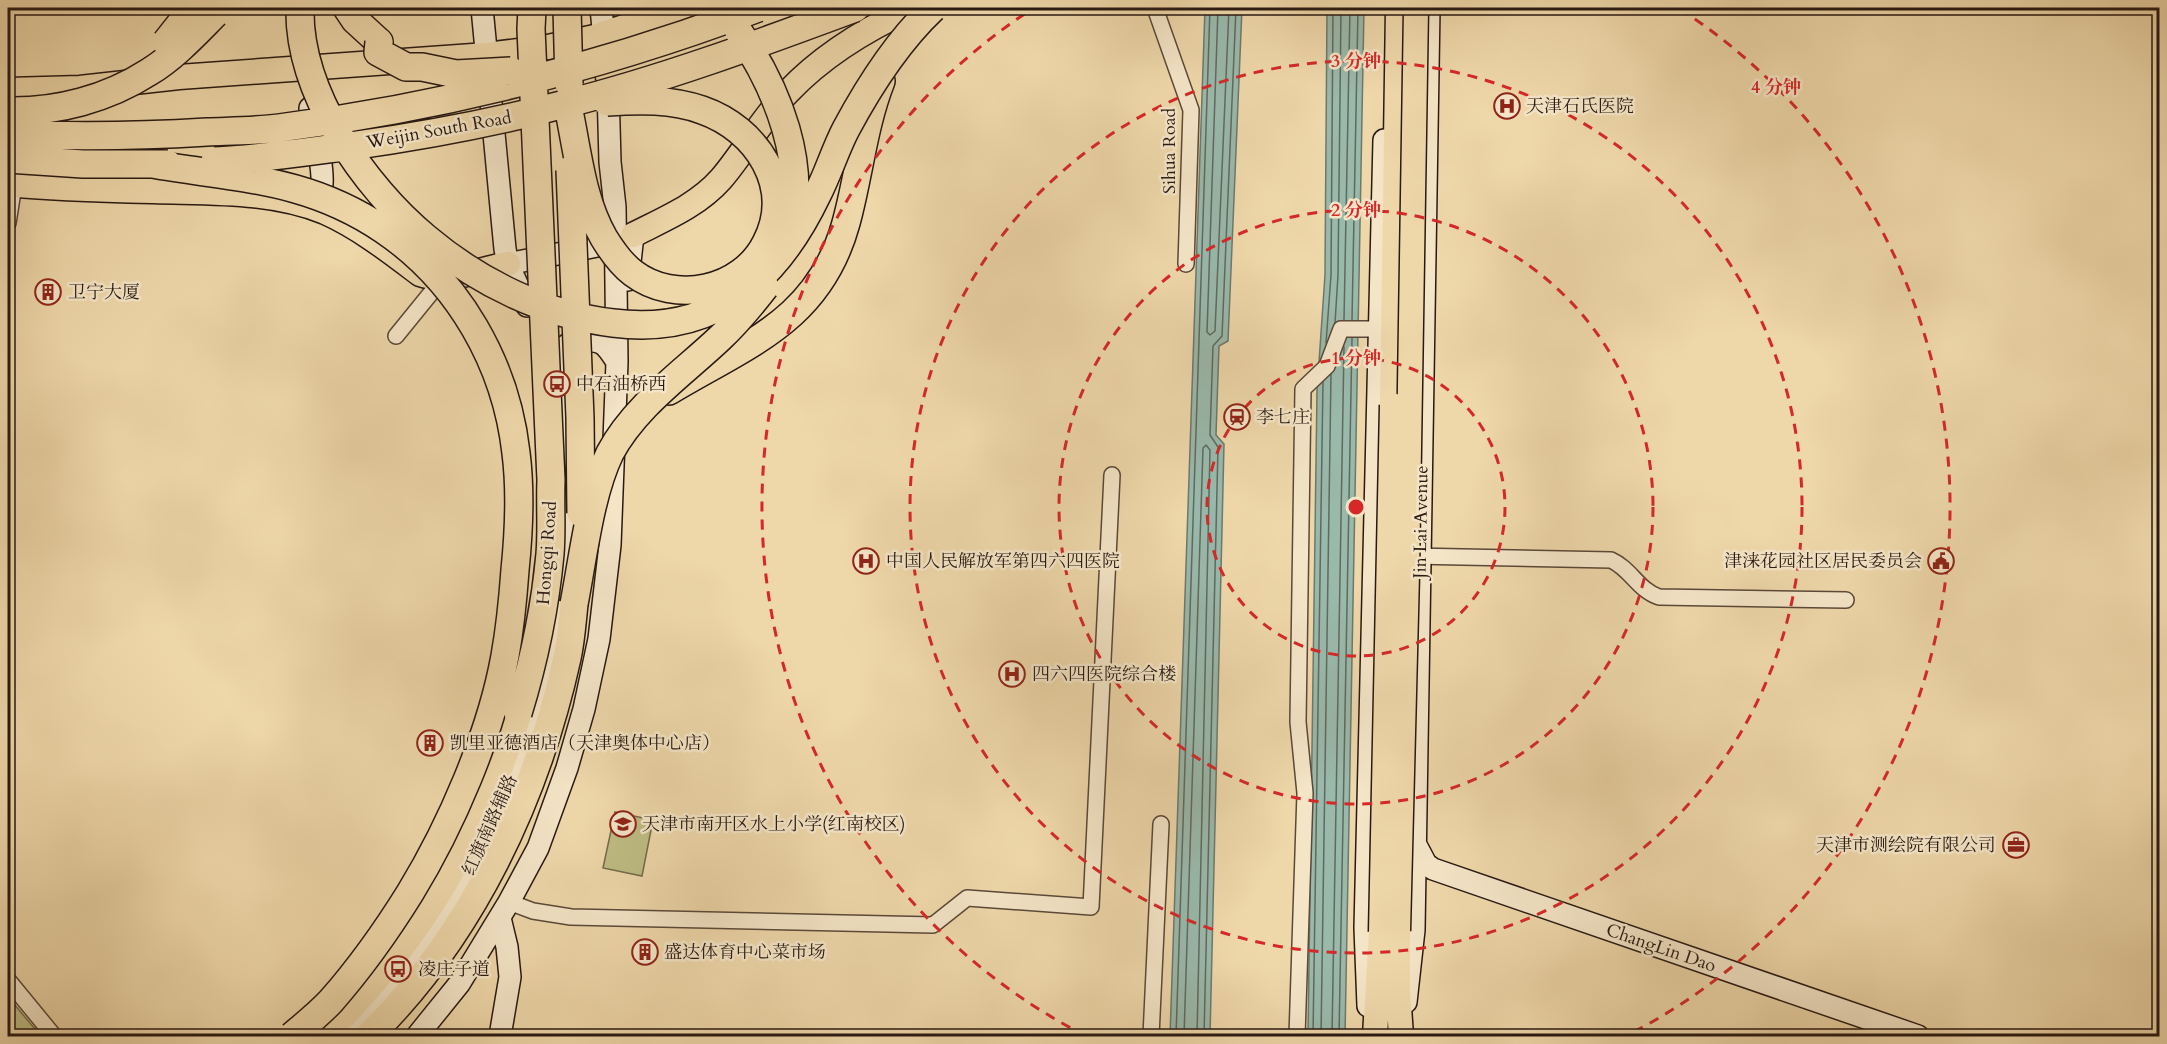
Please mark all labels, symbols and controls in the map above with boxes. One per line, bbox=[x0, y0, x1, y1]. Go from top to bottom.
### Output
text: 3 分钟 bbox=[1331, 49, 1381, 74]
text: 4 分钟 bbox=[1751, 75, 1801, 100]
hospital icon: 天津石氏医院 bbox=[1492, 91, 1522, 121]
place label: 天津石氏医院 bbox=[1526, 94, 1634, 119]
street label: Weijin South Road bbox=[364, 105, 514, 155]
street label: Sihua Road bbox=[1157, 108, 1182, 194]
text: 2 分钟 bbox=[1331, 198, 1381, 223]
building icon: 卫宁大厦 bbox=[33, 277, 63, 307]
place label: 卫宁大厦 bbox=[68, 280, 140, 305]
text: 1 分钟 bbox=[1331, 346, 1381, 371]
bus stop icon: 中石油桥西 bbox=[542, 369, 572, 399]
place label: 中石油桥西 bbox=[576, 372, 666, 397]
station icon: 李七庄 bbox=[1222, 402, 1252, 432]
place label: 李七庄 bbox=[1256, 405, 1310, 430]
street label: Jin Lai Avenue bbox=[1407, 465, 1434, 582]
centre of rings bbox=[1346, 497, 1366, 517]
street label: Hongqi Road bbox=[531, 500, 563, 606]
hospital icon: 中国人民解放军第四六四医院 bbox=[851, 546, 881, 576]
public building icon: 津涞花园社区居民委员会 bbox=[1926, 546, 1956, 576]
place label: 中国人民解放军第四六四医院 bbox=[886, 549, 1120, 574]
place label: 津涞花园社区居民委员会 bbox=[1724, 549, 1922, 574]
hospital icon: 四六四医院综合楼 bbox=[997, 659, 1027, 689]
place label: 四六四医院综合楼 bbox=[1032, 662, 1176, 687]
building icon: 凯里亚德酒店（天津奥体中心店） bbox=[415, 728, 445, 758]
place label: 凯里亚德酒店（天津奥体中心店） bbox=[450, 731, 720, 756]
street label: 红旗南路辅路 bbox=[457, 771, 523, 879]
school or university icon: 天津市南开区水上小学(红南校区) bbox=[608, 809, 638, 839]
place label: 天津市南开区水上小学(红南校区) bbox=[642, 812, 905, 837]
office icon: 天津市测绘院有限公司 bbox=[2001, 830, 2031, 860]
place label: 天津市测绘院有限公司 bbox=[1816, 833, 1996, 858]
street label: ChangLin Dao bbox=[1603, 917, 1720, 979]
building icon: 盛达体育中心菜市场 bbox=[630, 937, 660, 967]
place label: 盛达体育中心菜市场 bbox=[664, 940, 826, 965]
bus stop icon: 凌庄子道 bbox=[383, 954, 413, 984]
place label: 凌庄子道 bbox=[418, 957, 490, 982]

